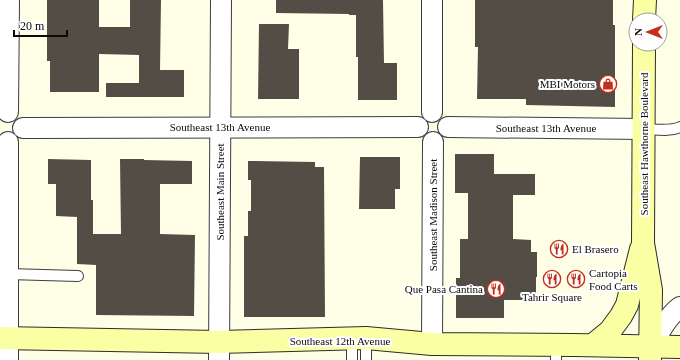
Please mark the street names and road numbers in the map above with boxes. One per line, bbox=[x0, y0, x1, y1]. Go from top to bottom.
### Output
street label: Southeast Hawthorne Boulevard bbox=[638, 72, 650, 215]
street label: Southeast 13th Avenue bbox=[170, 121, 270, 133]
street label: Southeast 13th Avenue bbox=[496, 122, 596, 134]
street label: Southeast Main Street bbox=[214, 143, 226, 241]
street label: Southeast Madison Street bbox=[427, 159, 439, 271]
street label: Southeast 12th Avenue bbox=[290, 335, 390, 347]

